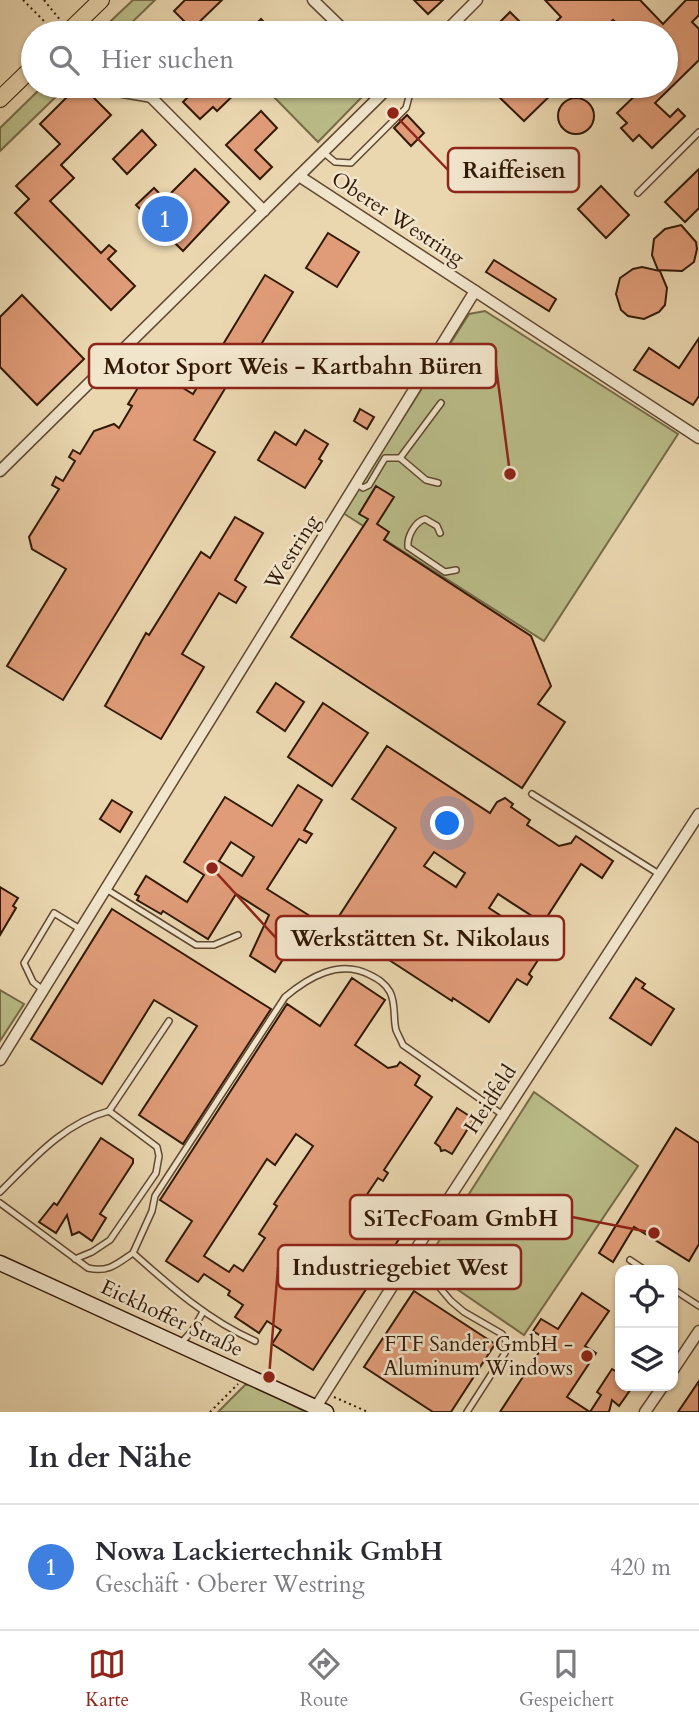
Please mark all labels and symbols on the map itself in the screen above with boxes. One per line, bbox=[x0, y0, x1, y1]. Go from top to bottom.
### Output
callout: Raiffeisen bbox=[448, 148, 579, 192]
text: Raiffeisen bbox=[462, 155, 566, 186]
street label: Oberer Westring bbox=[326, 165, 470, 272]
pin: 1 bbox=[142, 193, 188, 245]
callout: Motor Sport Weis - Kartbahn Büren bbox=[89, 344, 496, 388]
text: Motor Sport Weis - Kartbahn Büren bbox=[103, 351, 483, 382]
street label: Westring bbox=[257, 509, 327, 596]
your location bbox=[430, 806, 464, 840]
callout: Werkstätten St. Nikolaus bbox=[276, 916, 564, 960]
text: Werkstätten St. Nikolaus bbox=[289, 923, 550, 954]
street label: Heidfeld bbox=[457, 1059, 523, 1139]
callout: SiTecFoam GmbH bbox=[350, 1195, 572, 1239]
text: SiTecFoam GmbH bbox=[364, 1203, 558, 1234]
callout: Industriegebiet West bbox=[278, 1245, 521, 1289]
text: Industriegebiet West bbox=[292, 1252, 508, 1283]
street label: Eickhoffer Straße bbox=[96, 1273, 248, 1364]
place label: FTF Sander GmbH - Aluminum Windows bbox=[383, 1330, 573, 1383]
marker: FTF Sander GmbH - Aluminum Windows bbox=[579, 1348, 595, 1364]

